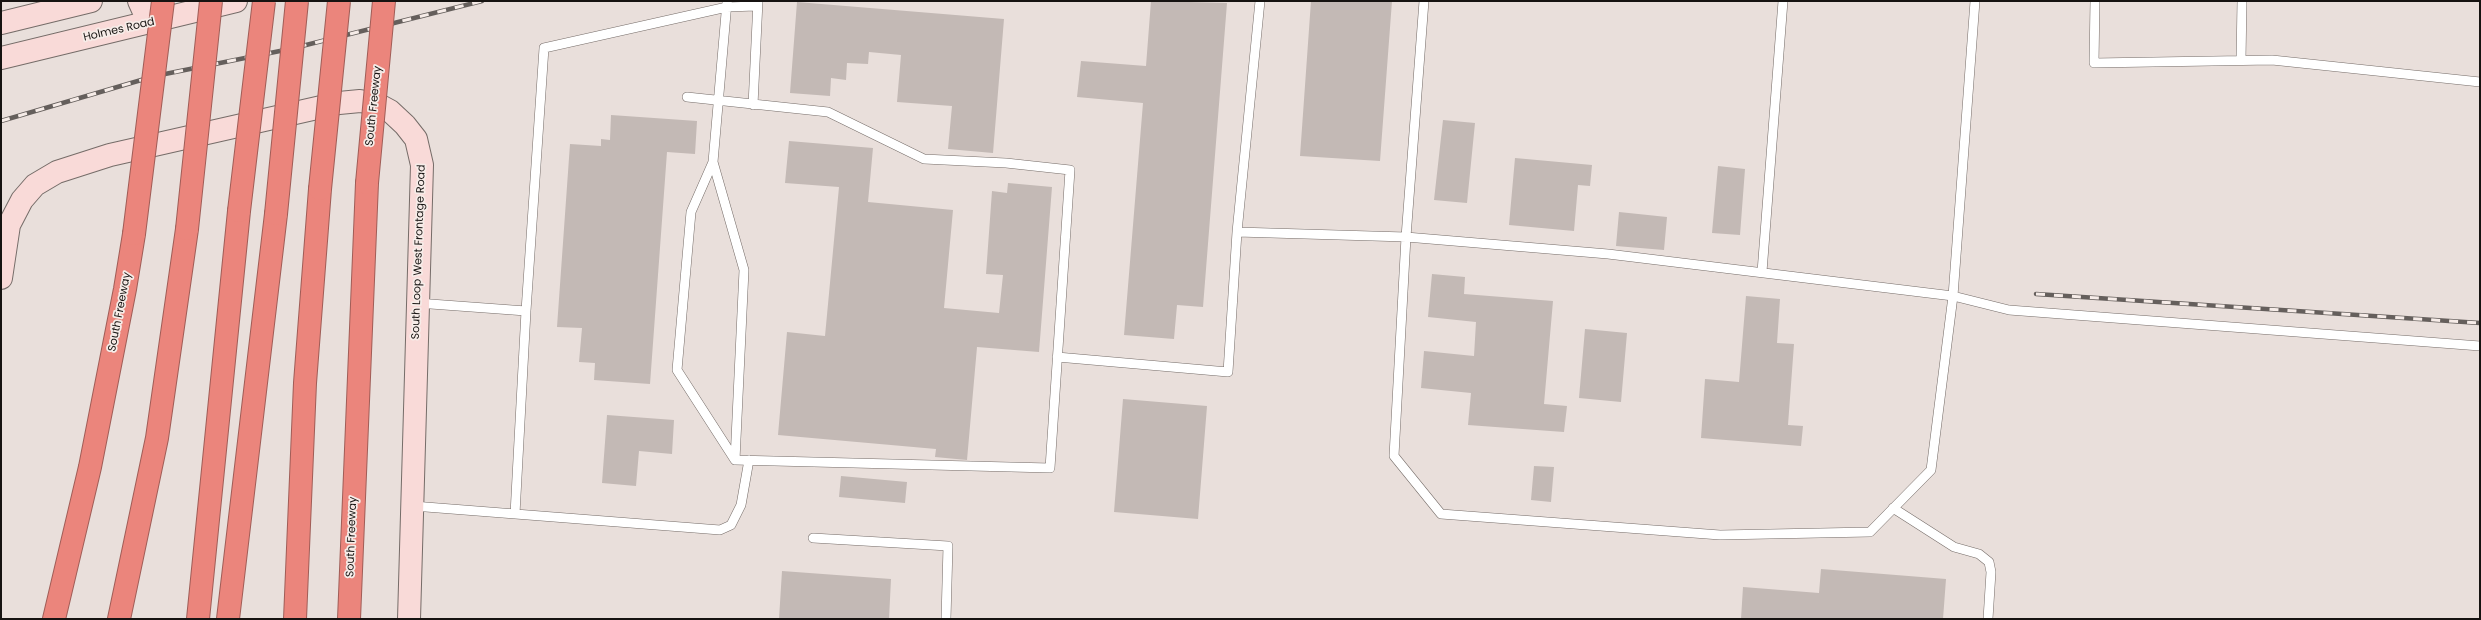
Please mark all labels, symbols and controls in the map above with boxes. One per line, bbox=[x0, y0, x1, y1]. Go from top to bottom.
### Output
street label: Holmes Road bbox=[82, 15, 156, 45]
street label: South Freeway bbox=[363, 65, 385, 147]
street label: South Loop West Frontage Road bbox=[409, 164, 429, 340]
street label: South Freeway bbox=[106, 271, 134, 353]
street label: South Freeway bbox=[344, 497, 360, 577]

